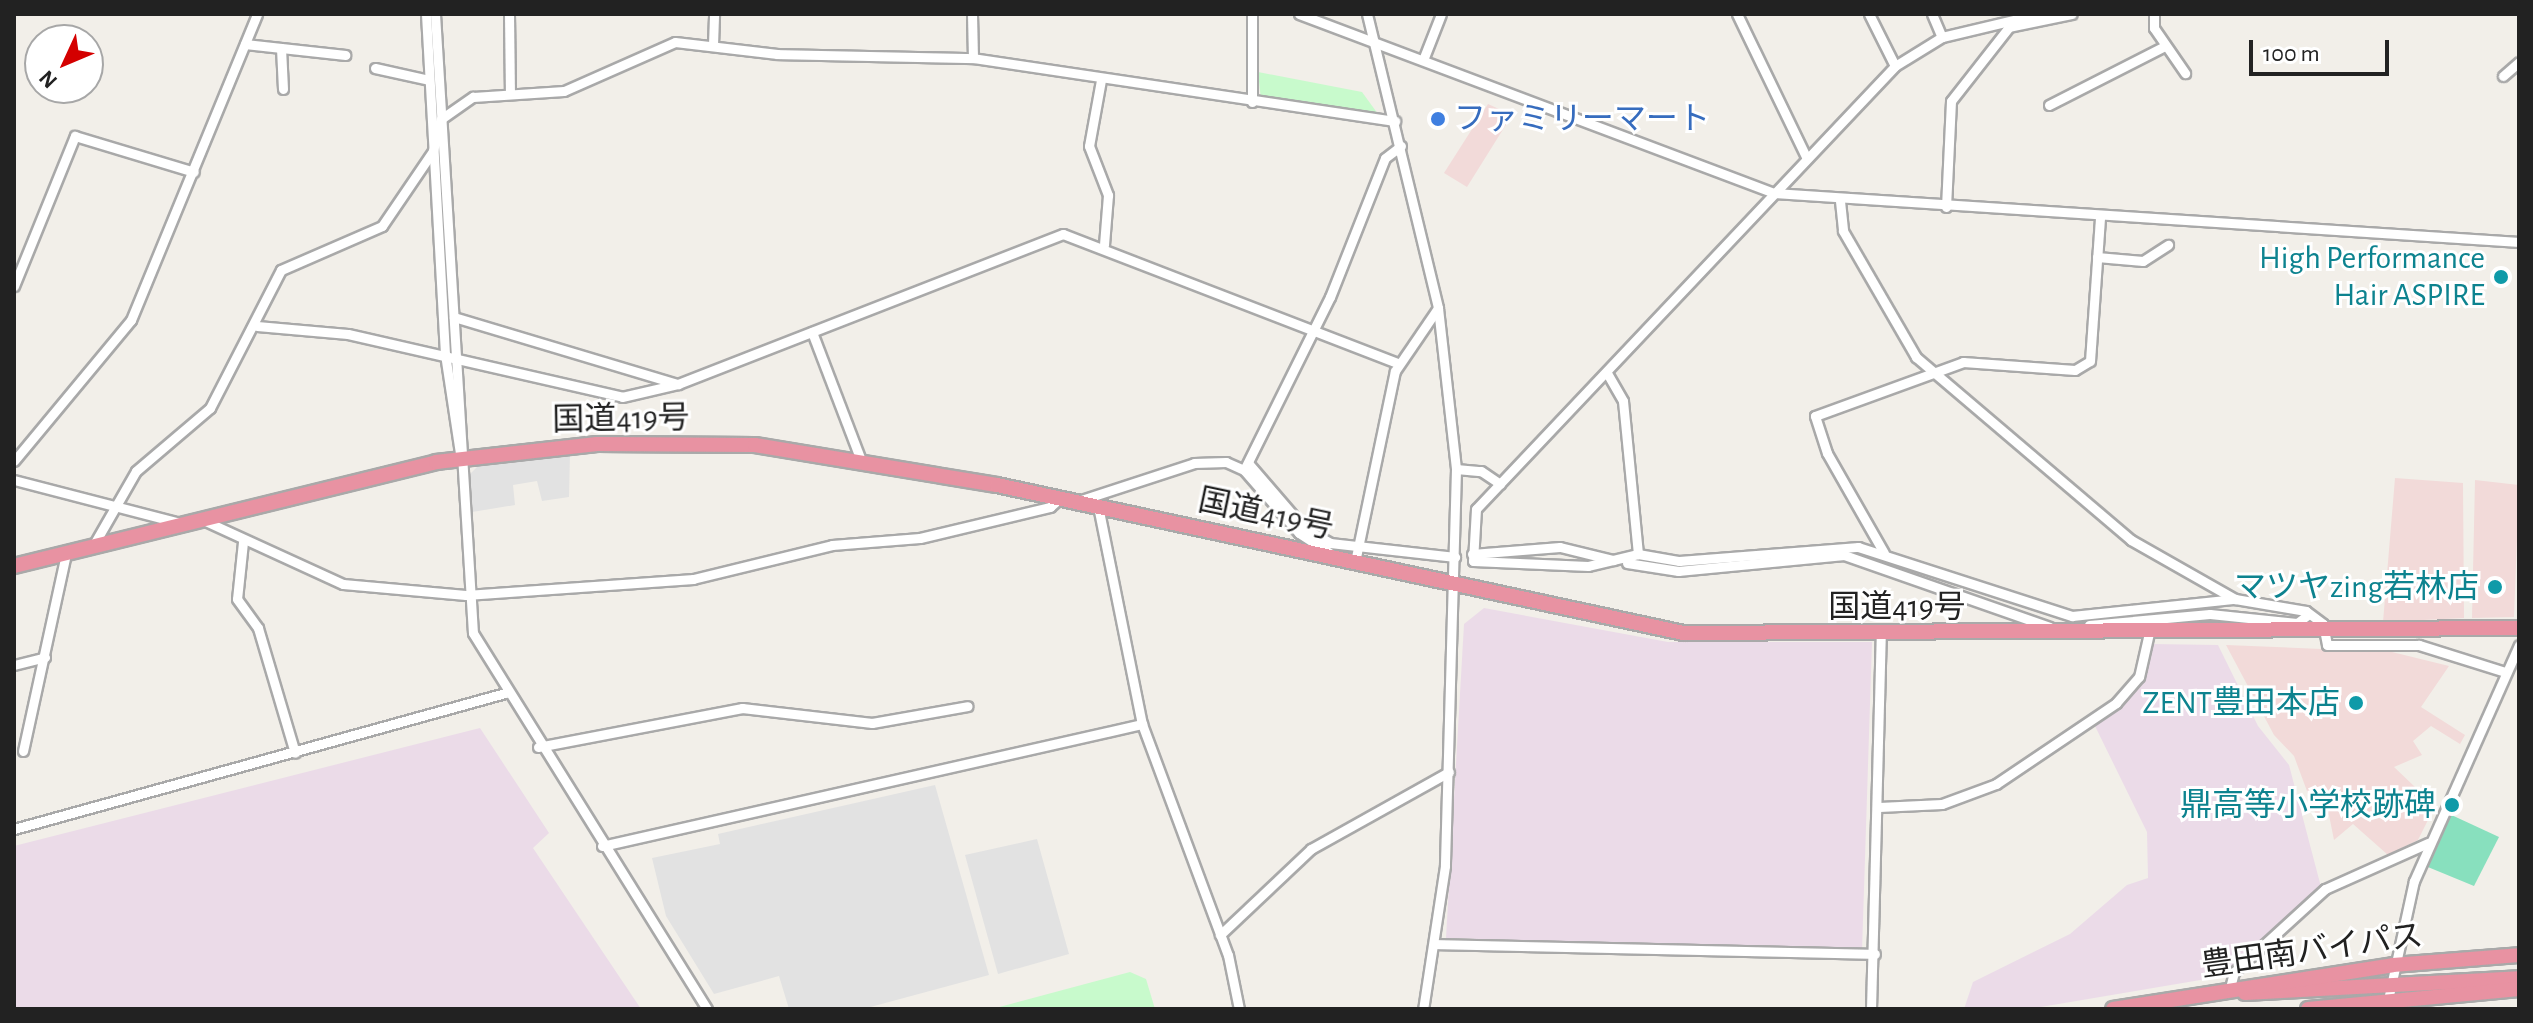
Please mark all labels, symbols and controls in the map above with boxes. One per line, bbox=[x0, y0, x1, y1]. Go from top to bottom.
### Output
north arrow bbox=[24, 24, 104, 104]
scale bar bbox=[2253, 24, 2393, 74]
text: 100 m bbox=[2263, 42, 2320, 66]
text: N bbox=[35, 66, 61, 92]
place label: ファミリーマート bbox=[1454, 100, 1710, 138]
marker: ファミリーマート bbox=[1429, 110, 1447, 128]
place label: High Performance Hair ASPIRE bbox=[2259, 240, 2485, 315]
marker: High Performance Hair ASPIRE bbox=[2492, 268, 2510, 286]
street label: 国道419号 bbox=[552, 399, 690, 439]
street label: 国道419号 bbox=[1195, 481, 1337, 547]
place label: マツヤzing若林店 bbox=[2234, 568, 2479, 606]
marker: マツヤzing若林店 bbox=[2486, 578, 2504, 596]
street label: 国道419号 bbox=[1828, 588, 1966, 626]
place label: ZENT豊田本店 bbox=[2143, 684, 2340, 722]
marker: ZENT豊田本店 bbox=[2347, 694, 2365, 712]
place label: 鼎高等小学校跡碑 bbox=[2180, 786, 2436, 824]
marker: 鼎高等小学校跡碑 bbox=[2443, 796, 2461, 814]
street label: 豊田南バイパス bbox=[2198, 916, 2426, 986]

